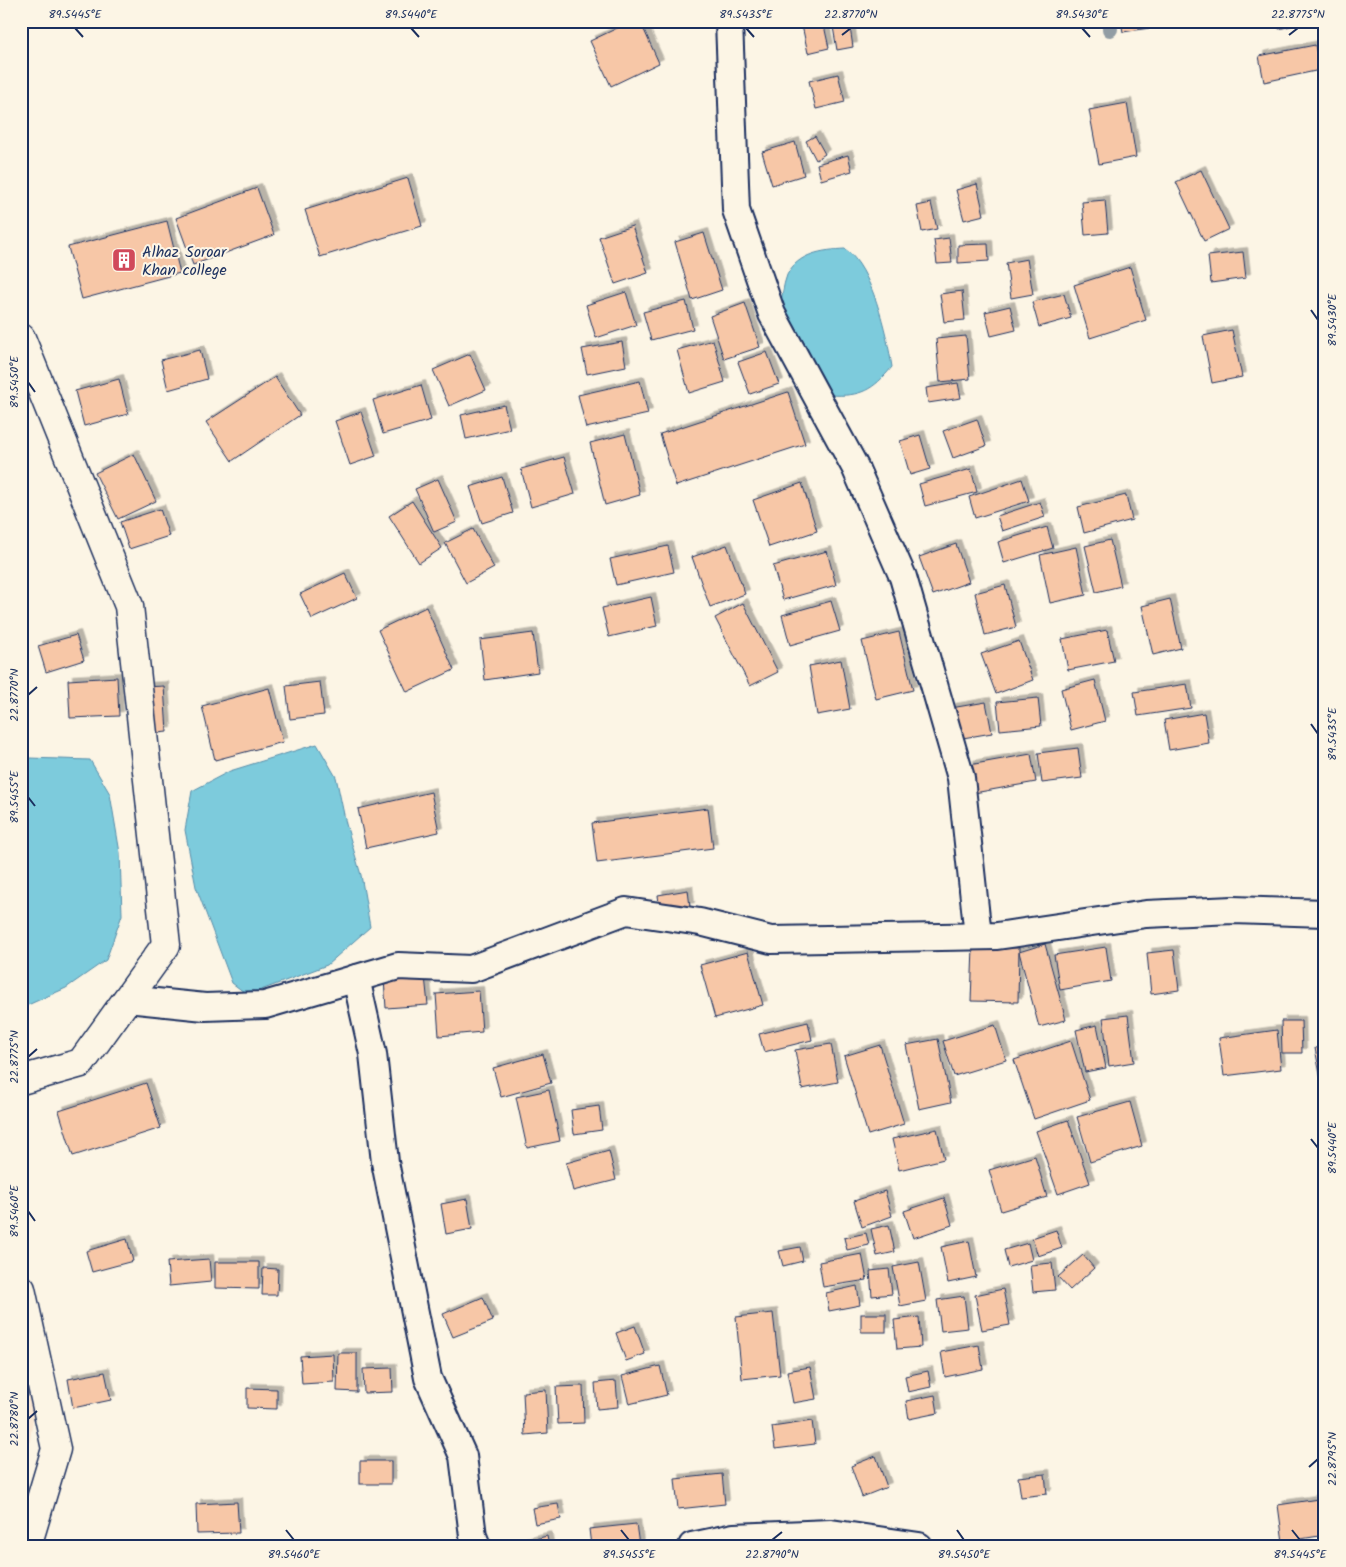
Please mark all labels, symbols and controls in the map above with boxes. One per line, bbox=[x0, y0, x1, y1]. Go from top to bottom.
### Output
text: 89.5445°E bbox=[48, 5, 103, 24]
text: 89.5440°E bbox=[385, 5, 438, 24]
text: 89.5435°E bbox=[719, 5, 774, 24]
text: 22.8770°N bbox=[824, 5, 878, 24]
text: 89.5430°E bbox=[1056, 5, 1109, 24]
text: 22.8775°N bbox=[1271, 5, 1325, 24]
place label: Alhaz Soroar Khan college bbox=[142, 240, 228, 283]
building icon: Alhaz Soroar Khan college bbox=[111, 247, 137, 273]
text: 89.5430°E bbox=[1323, 293, 1342, 346]
text: 89.5450°E bbox=[5, 355, 24, 408]
text: 22.8770°N bbox=[5, 668, 24, 722]
text: 89.5435°E bbox=[1323, 706, 1342, 761]
text: 89.5455°E bbox=[5, 770, 24, 823]
text: 22.8775°N bbox=[5, 1030, 24, 1084]
text: 89.5440°E bbox=[1323, 1121, 1342, 1174]
text: 89.5460°E bbox=[5, 1184, 24, 1237]
text: 22.8780°N bbox=[5, 1392, 24, 1446]
text: 22.8795°N bbox=[1323, 1432, 1342, 1486]
text: 89.5460°E bbox=[268, 1545, 321, 1564]
text: 89.5455°E bbox=[603, 1545, 656, 1564]
text: 22.8790°N bbox=[745, 1545, 799, 1564]
text: 89.5450°E bbox=[938, 1545, 991, 1564]
text: 89.5445°E bbox=[1273, 1545, 1328, 1564]

